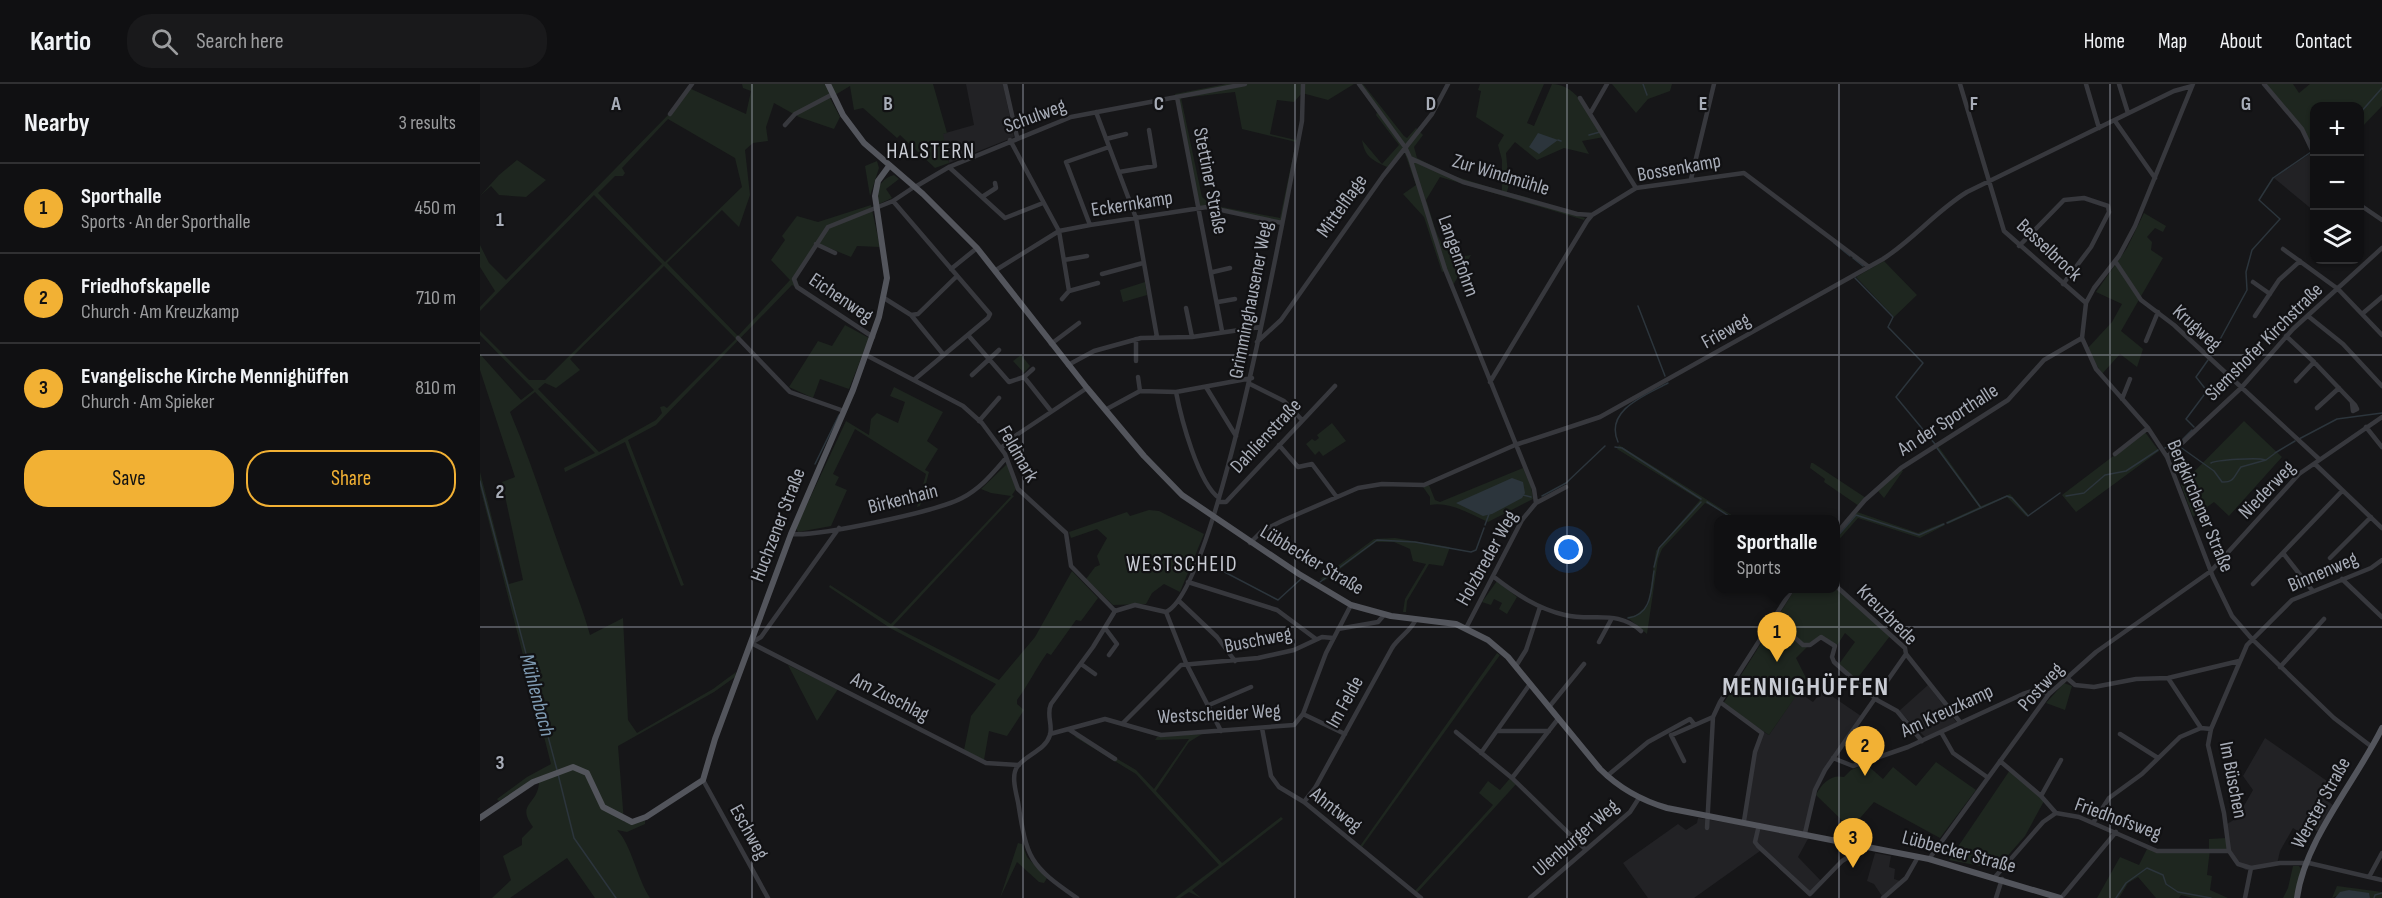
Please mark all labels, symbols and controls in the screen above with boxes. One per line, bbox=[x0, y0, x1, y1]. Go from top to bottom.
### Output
search box bbox=[127, 14, 547, 68]
text: Kartio bbox=[30, 25, 91, 58]
icon: search bbox=[148, 25, 181, 58]
text: Search here bbox=[196, 28, 284, 55]
text: Home bbox=[2084, 29, 2125, 54]
text: Map bbox=[2158, 29, 2187, 54]
text: About bbox=[2220, 29, 2262, 54]
text: Contact bbox=[2295, 29, 2352, 54]
text: A bbox=[610, 92, 621, 116]
text: B bbox=[883, 92, 893, 116]
text: C bbox=[1154, 92, 1164, 116]
text: D bbox=[1426, 92, 1436, 116]
text: E bbox=[1699, 92, 1707, 116]
text: F bbox=[1970, 92, 1978, 116]
text: G bbox=[2241, 92, 2251, 116]
street label: Schulweg bbox=[1001, 94, 1069, 138]
map controls bbox=[2310, 102, 2364, 264]
button: + bbox=[2310, 102, 2364, 156]
text: Nearby bbox=[24, 108, 90, 139]
text: 3 results bbox=[399, 111, 456, 135]
street label: Stettiner Straße bbox=[1188, 126, 1232, 236]
district label: HALSTERN bbox=[886, 138, 976, 165]
street label: Zur Windmühle bbox=[1449, 149, 1553, 201]
street label: Bossenkamp bbox=[1635, 149, 1723, 187]
button: − bbox=[2310, 156, 2364, 210]
street label: Mittelflage bbox=[1312, 170, 1372, 242]
text: Sporthalle bbox=[81, 183, 162, 210]
street label: Eckernkamp bbox=[1090, 186, 1174, 222]
text: 1 bbox=[40, 196, 47, 220]
text: 450 m bbox=[415, 196, 456, 220]
text: 1 bbox=[496, 208, 504, 232]
text: Sports · An der Sporthalle bbox=[81, 210, 251, 234]
button: layers bbox=[2310, 210, 2364, 264]
street label: Langenfohrn bbox=[1432, 212, 1484, 300]
street label: Besselbrock bbox=[2011, 214, 2087, 286]
street label: Grimminghausener Weg bbox=[1224, 219, 1278, 381]
street label: Eichenweg bbox=[804, 268, 878, 328]
text: Friedhofskapelle bbox=[81, 273, 210, 300]
street label: Siemshofer Kirchstraße bbox=[2200, 278, 2328, 406]
text: 2 bbox=[39, 286, 48, 310]
text: 710 m bbox=[416, 286, 456, 310]
text: Church · Am Kreuzkamp bbox=[81, 300, 239, 324]
street label: Krugweg bbox=[2167, 300, 2227, 356]
street label: Frieweg bbox=[1697, 308, 1755, 354]
text: Evangelische Kirche Mennighüffen bbox=[81, 363, 349, 390]
text: 3 bbox=[39, 376, 48, 400]
text: 810 m bbox=[415, 376, 456, 400]
street label: An der Sporthalle bbox=[1892, 379, 2003, 462]
text: Church · Am Spieker bbox=[81, 390, 215, 414]
street label: Dahlienstraße bbox=[1225, 394, 1307, 478]
street label: Feldmark bbox=[992, 421, 1044, 487]
street label: Bergkirchener Straße bbox=[2161, 436, 2239, 576]
button: Save bbox=[24, 450, 234, 507]
button: Share bbox=[246, 450, 456, 507]
street label: Niederweg bbox=[2234, 456, 2300, 524]
street label: Huchzener Straße bbox=[745, 465, 811, 585]
street label: Birkenhain bbox=[866, 479, 940, 519]
text: 2 bbox=[496, 480, 504, 504]
street label: Holzbreder Weg bbox=[1451, 506, 1523, 610]
popup bbox=[1714, 515, 1840, 593]
street label: Lübbecker Straße bbox=[1256, 520, 1368, 600]
text: Sporthalle bbox=[1737, 529, 1817, 556]
your location bbox=[1554, 535, 1583, 564]
street label: Binnenweg bbox=[2284, 547, 2362, 597]
district label: WESTSCHEID bbox=[1126, 551, 1238, 578]
text: Sports bbox=[1737, 556, 1781, 580]
street label: Kreuzbrede bbox=[1852, 580, 1922, 650]
pin: 1 bbox=[1758, 612, 1796, 662]
street label: Buschweg bbox=[1222, 622, 1294, 658]
water label: Mühlenbach bbox=[514, 651, 560, 739]
street label: Postweg bbox=[2013, 658, 2069, 716]
street label: Am Zuschlag bbox=[846, 667, 933, 727]
street label: Im Felde bbox=[1321, 672, 1369, 732]
district label: MENNIGHÜFFEN bbox=[1722, 672, 1890, 703]
street label: Am Kreuzkamp bbox=[1896, 679, 1997, 743]
street label: Westscheider Weg bbox=[1157, 699, 1281, 729]
pin: 2 bbox=[1846, 726, 1884, 776]
street label: Im Büschen bbox=[2214, 740, 2252, 820]
text: 3 bbox=[496, 751, 505, 775]
street label: Werster Straße bbox=[2286, 753, 2356, 853]
street label: Ahntweg bbox=[1304, 782, 1367, 838]
street label: Friedhofsweg bbox=[2071, 792, 2165, 846]
street label: Ulenburger Weg bbox=[1528, 794, 1624, 882]
street label: Eschweg bbox=[724, 800, 774, 864]
pin: 3 bbox=[1834, 818, 1872, 868]
street label: Lübbecker Straße bbox=[1899, 825, 2019, 879]

